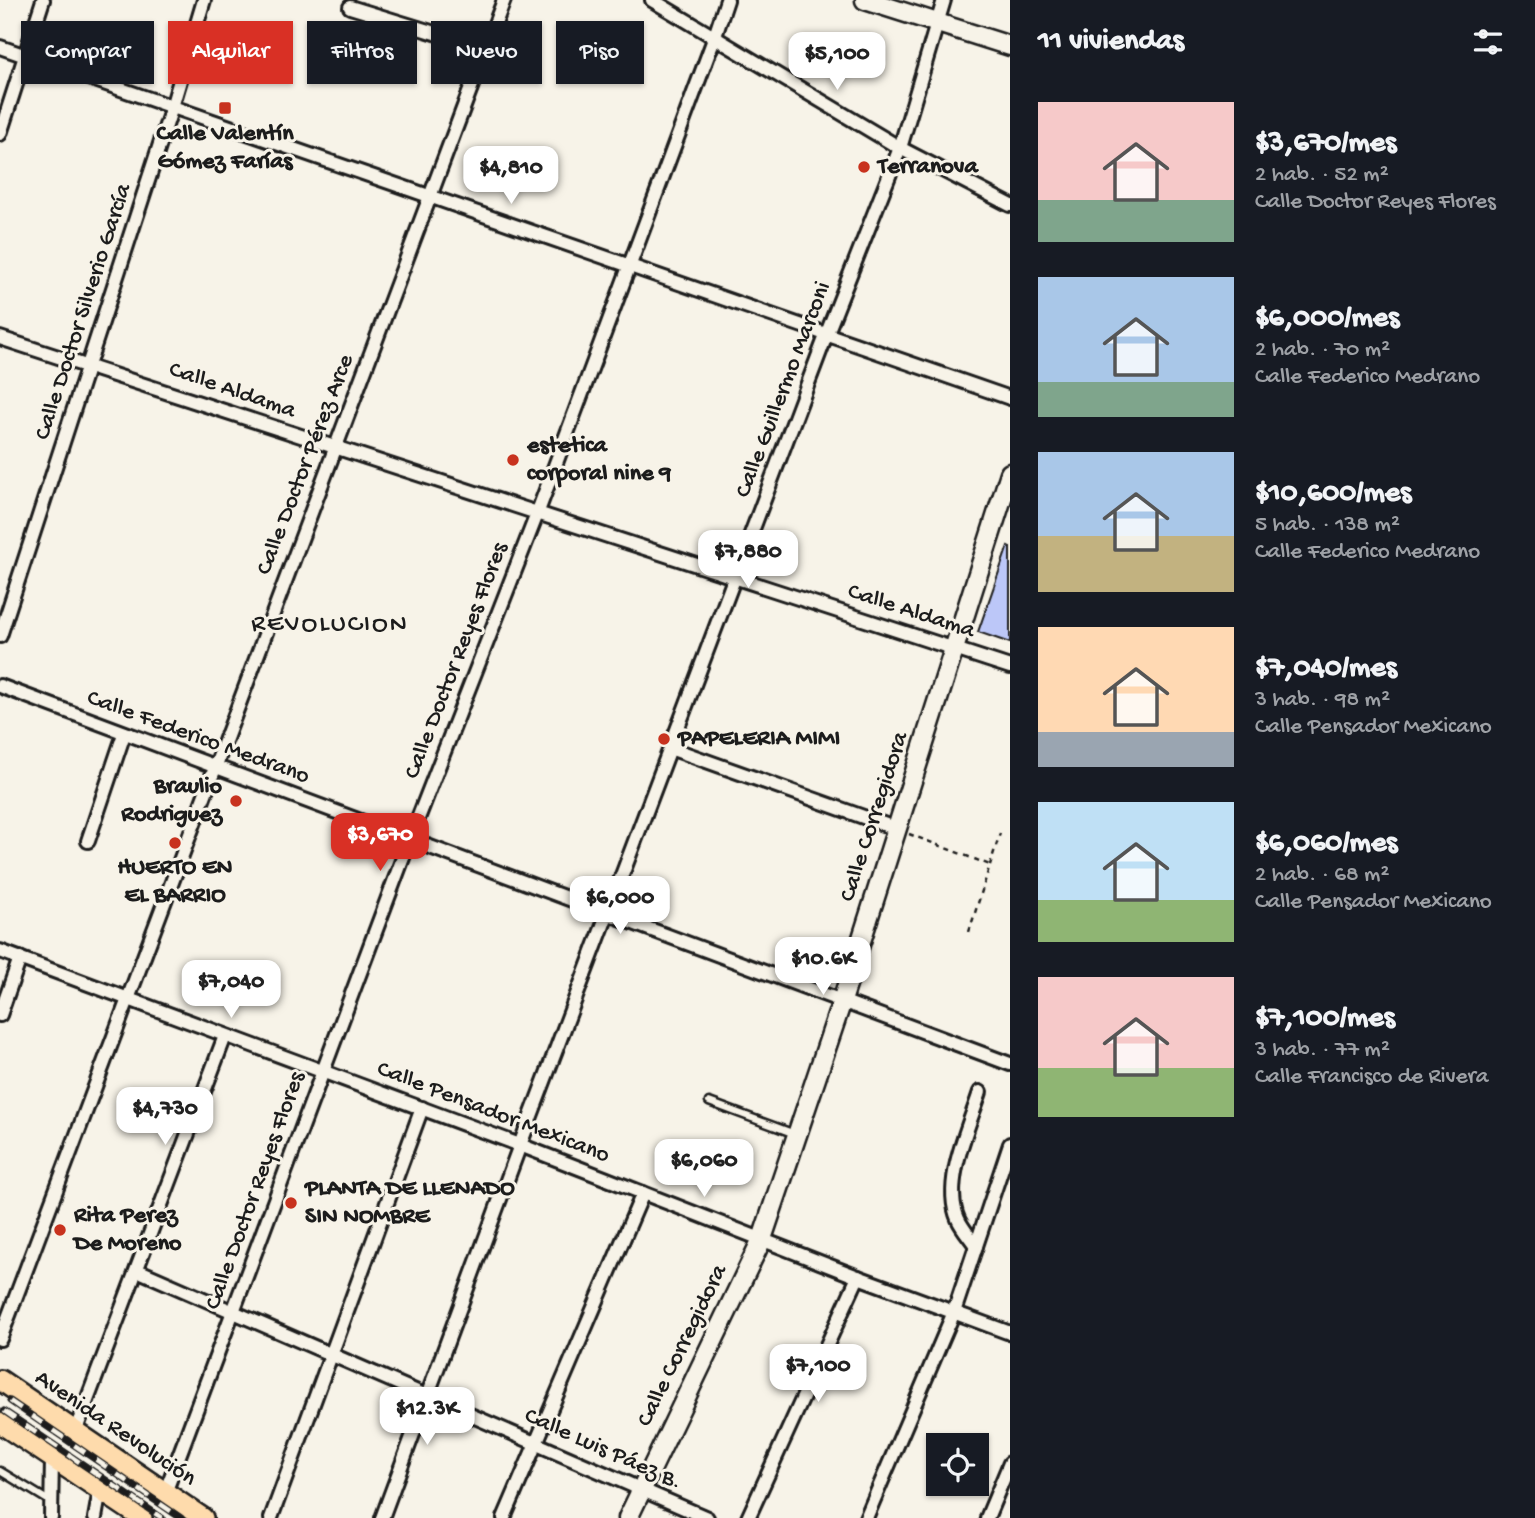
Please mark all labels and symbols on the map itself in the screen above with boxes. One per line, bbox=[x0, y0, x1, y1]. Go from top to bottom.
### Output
pin: $5,100 bbox=[780, 32, 894, 92]
marker: Calle Valentín Gómez Farías bbox=[217, 100, 233, 116]
place label: Calle Valentín Gómez Farías bbox=[156, 120, 294, 177]
pin: $4,810 bbox=[454, 146, 568, 206]
place label: Terranova bbox=[876, 153, 979, 182]
marker: Terranova bbox=[856, 159, 872, 175]
street label: Calle Doctor Silverio García bbox=[29, 180, 139, 444]
street label: Calle Guillermo Marconi bbox=[729, 278, 839, 502]
street label: Calle Doctor Pérez Arce bbox=[251, 350, 362, 579]
street label: Calle Aldama bbox=[165, 356, 300, 426]
place label: estetica corporal nine 9 bbox=[526, 432, 671, 489]
marker: estetica corporal nine 9 bbox=[505, 452, 521, 468]
pin: $7,880 bbox=[691, 530, 805, 590]
street label: Calle Doctor Reyes Flores bbox=[398, 538, 516, 783]
street label: Calle Aldama bbox=[844, 578, 979, 646]
district label: REVOLUCION bbox=[251, 610, 409, 641]
street label: Calle Federico Medrano bbox=[83, 684, 313, 792]
place label: PAPELERIA MIMI bbox=[676, 725, 840, 754]
street label: Calle Corregidora bbox=[834, 728, 916, 906]
marker: PAPELERIA MIMI bbox=[656, 731, 672, 747]
place label: Braulio Rodriguez bbox=[120, 773, 223, 830]
marker: Braulio Rodriguez bbox=[228, 793, 244, 809]
pin: $3,670 bbox=[323, 814, 437, 873]
marker: HUERTO EN EL BARRIO bbox=[167, 835, 183, 851]
place label: HUERTO EN EL BARRIO bbox=[117, 854, 233, 911]
pin: $6,000 bbox=[563, 876, 677, 936]
pin: $10.6K bbox=[766, 937, 880, 997]
pin: $7,040 bbox=[174, 960, 288, 1020]
street label: Calle Pensador Mexicano bbox=[372, 1055, 614, 1171]
street label: Calle Doctor Reyes Flores bbox=[199, 1067, 313, 1314]
pin: $4,730 bbox=[108, 1088, 222, 1147]
pin: $6,060 bbox=[647, 1140, 761, 1199]
place label: PLANTA DE LLENADO SIN NOMBRE bbox=[303, 1175, 515, 1232]
marker: PLANTA DE LLENADO SIN NOMBRE bbox=[283, 1195, 299, 1211]
place label: Rita Perez De Moreno bbox=[72, 1202, 182, 1259]
marker: Rita Perez De Moreno bbox=[52, 1222, 68, 1238]
street label: Calle Corregidora bbox=[631, 1259, 735, 1432]
pin: $7,100 bbox=[761, 1344, 875, 1404]
street label: Avenida Revolución bbox=[29, 1364, 202, 1494]
pin: $12.3K bbox=[370, 1388, 484, 1447]
street label: Calle Luis Páez B. bbox=[520, 1402, 686, 1498]

